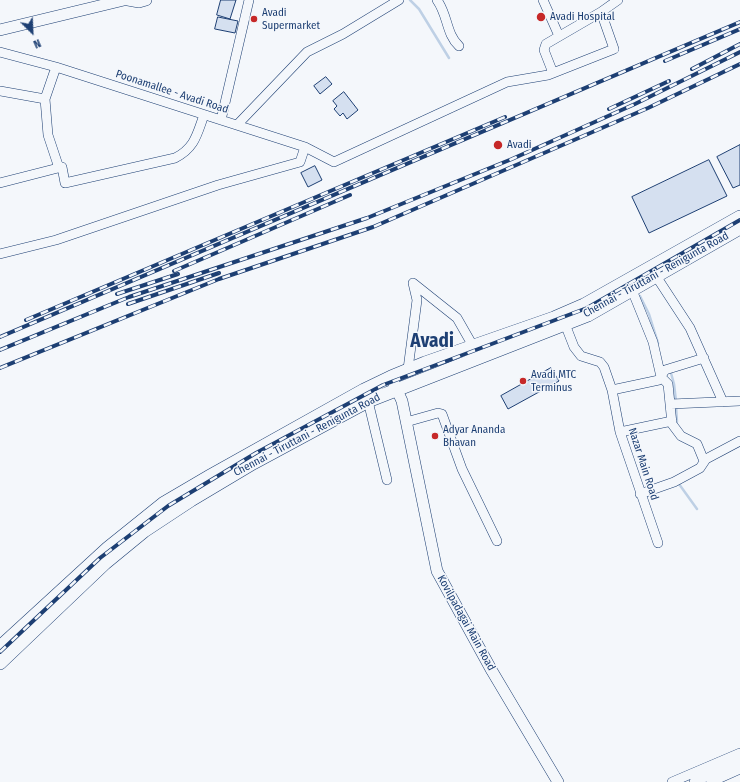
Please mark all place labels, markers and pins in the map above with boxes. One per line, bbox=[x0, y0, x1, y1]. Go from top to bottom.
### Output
place label: Avadi Supermarket bbox=[262, 6, 320, 32]
place label: Avadi Hospital bbox=[550, 10, 615, 24]
marker: Avadi Hospital bbox=[535, 11, 547, 23]
marker: Avadi Supermarket bbox=[249, 14, 259, 24]
place label: Avadi bbox=[507, 138, 532, 152]
marker: Avadi bbox=[492, 139, 504, 151]
place label: Avadi MTC Terminus bbox=[531, 368, 576, 394]
marker: Avadi MTC Terminus bbox=[518, 376, 528, 386]
place label: Adyar Ananda Bhavan bbox=[443, 423, 505, 449]
marker: Adyar Ananda Bhavan bbox=[430, 431, 440, 441]

